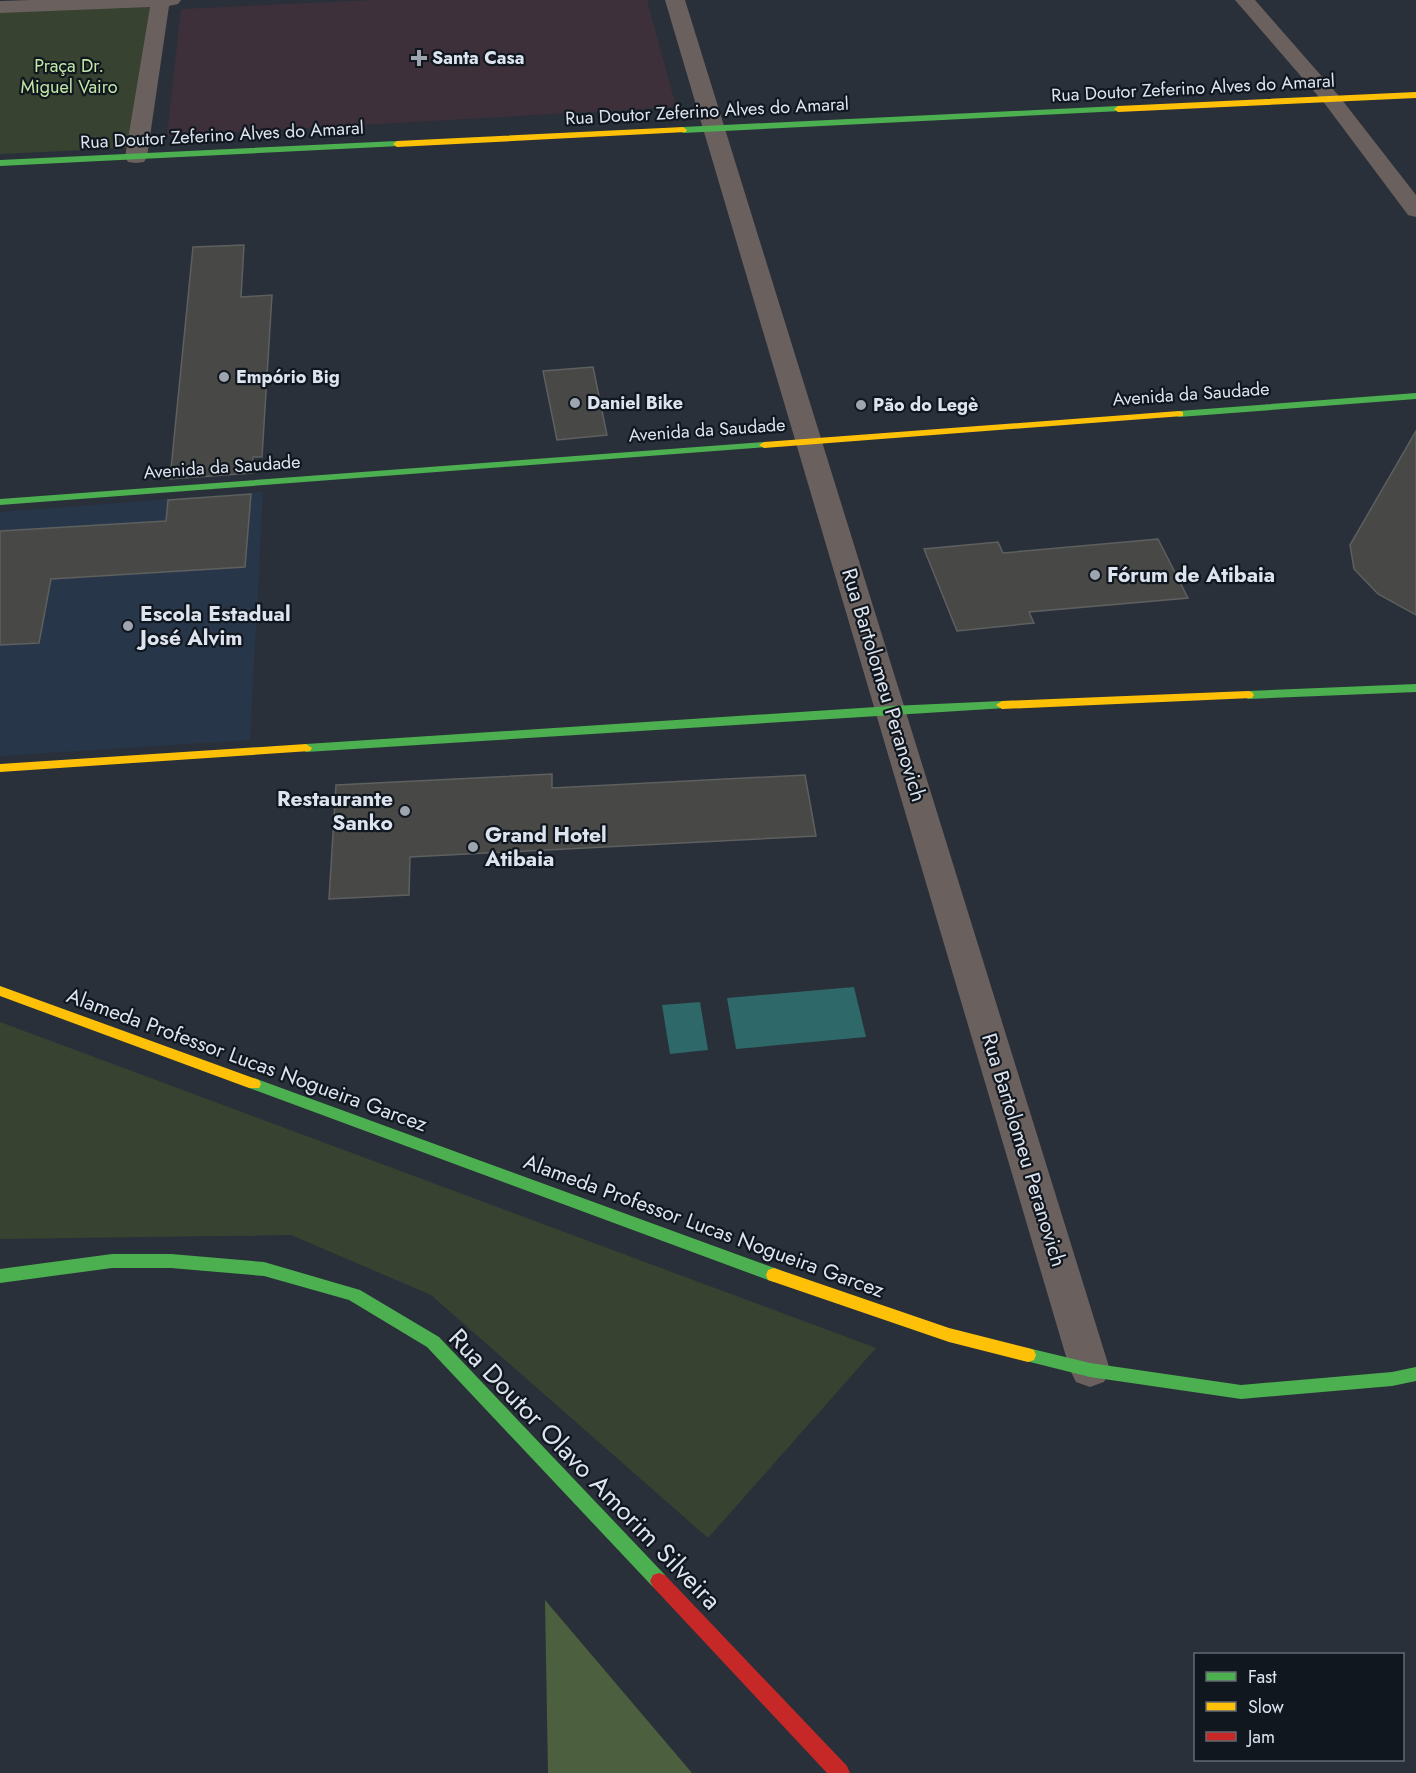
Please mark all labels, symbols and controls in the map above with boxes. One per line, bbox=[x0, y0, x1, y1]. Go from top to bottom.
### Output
place label: Santa Casa bbox=[432, 45, 524, 71]
marker: Santa Casa bbox=[410, 49, 428, 67]
park label: Praça Dr. Miguel Vairo bbox=[21, 53, 118, 100]
street label: Rua Doutor Zeferino Alves do Amaral bbox=[1051, 68, 1335, 108]
street label: Rua Doutor Zeferino Alves do Amaral bbox=[565, 91, 849, 131]
street label: Rua Doutor Zeferino Alves do Amaral bbox=[80, 115, 364, 155]
place label: Empório Big bbox=[236, 364, 340, 390]
marker: Empório Big bbox=[217, 370, 231, 384]
street label: Avenida da Saudade bbox=[1112, 376, 1270, 412]
place label: Daniel Bike bbox=[587, 390, 683, 416]
place label: Pão do Legè bbox=[873, 392, 978, 418]
marker: Daniel Bike bbox=[568, 396, 582, 410]
marker: Pão do Legè bbox=[854, 398, 868, 412]
street label: Avenida da Saudade bbox=[628, 412, 786, 448]
street label: Avenida da Saudade bbox=[143, 449, 301, 485]
place label: Fórum de Atibaia bbox=[1107, 560, 1275, 590]
street label: Rua Bartolomeu Peranovich bbox=[834, 565, 934, 805]
marker: Fórum de Atibaia bbox=[1088, 568, 1102, 582]
place label: Escola Estadual José Alvim bbox=[136, 599, 291, 653]
marker: Escola Estadual José Alvim bbox=[121, 619, 135, 633]
place label: Restaurante Sanko bbox=[277, 784, 393, 838]
marker: Restaurante Sanko bbox=[398, 804, 412, 818]
place label: Grand Hotel Atibaia bbox=[484, 820, 607, 874]
marker: Grand Hotel Atibaia bbox=[466, 840, 480, 854]
street label: Alameda Professor Lucas Nogueira Garcez bbox=[63, 981, 432, 1139]
street label: Rua Bartolomeu Peranovich bbox=[974, 1030, 1074, 1270]
street label: Alameda Professor Lucas Nogueira Garcez bbox=[520, 1147, 889, 1305]
street label: Rua Doutor Olavo Amorim Silveira bbox=[440, 1320, 730, 1618]
legend bbox=[1194, 1653, 1404, 1761]
text: Fast bbox=[1248, 1664, 1277, 1690]
text: Slow bbox=[1248, 1694, 1285, 1720]
text: Jam bbox=[1246, 1724, 1275, 1750]

